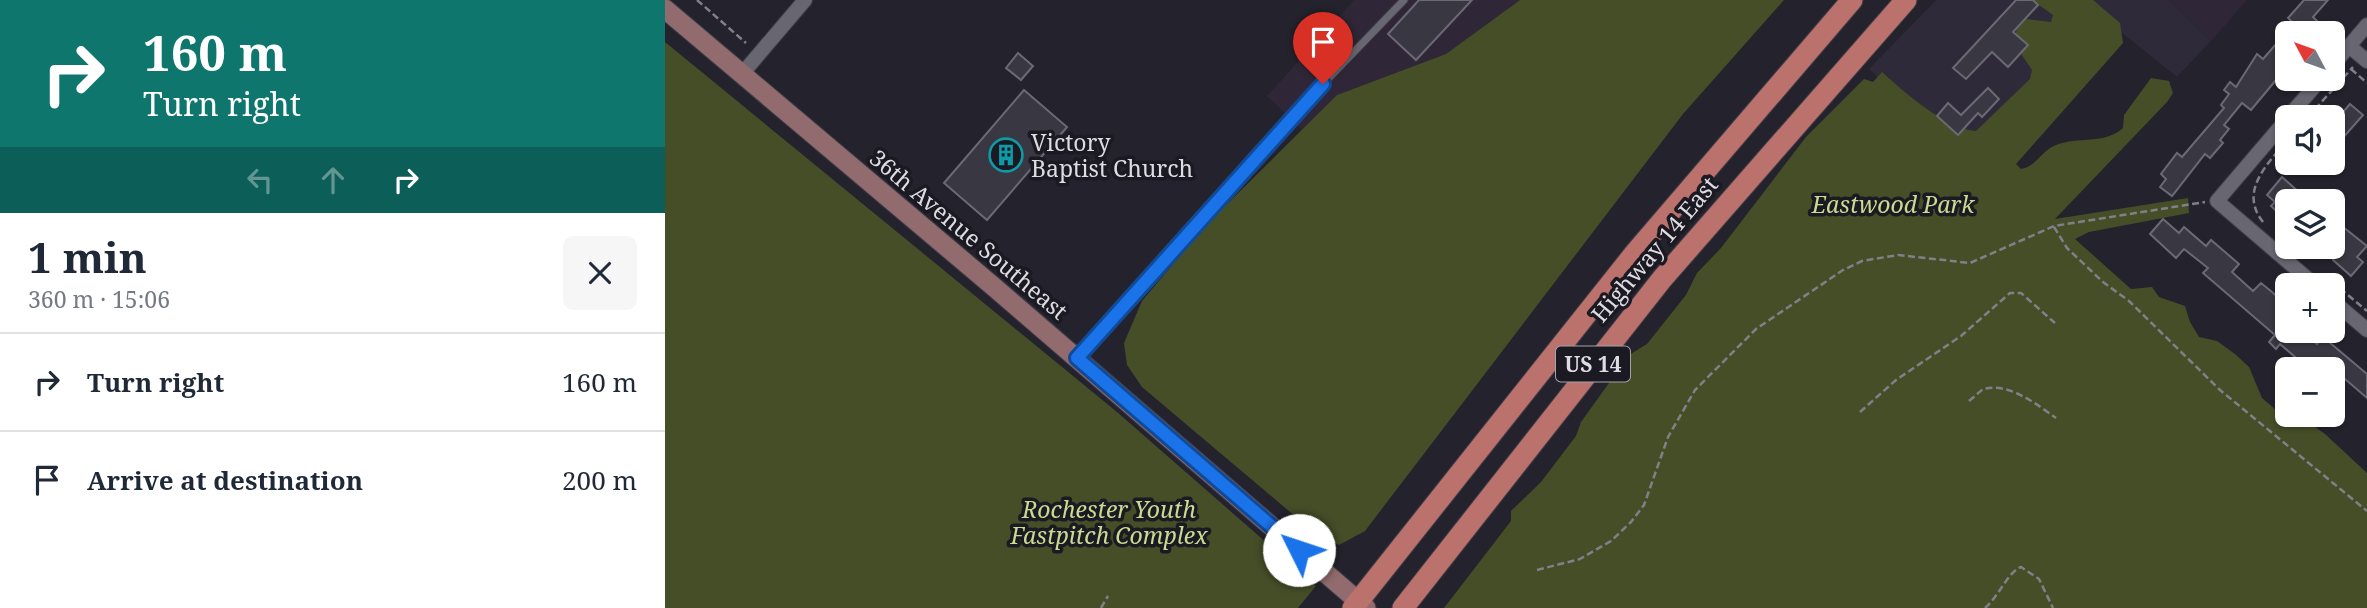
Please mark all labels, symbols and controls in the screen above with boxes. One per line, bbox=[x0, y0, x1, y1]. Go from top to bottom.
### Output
pin bbox=[1293, 12.0, 1353, 84]
text: 160 m bbox=[143, 19, 287, 85]
north arrow bbox=[2275, 21, 2345, 91]
map controls bbox=[2275, 21, 2345, 427]
icon: arrive bbox=[1304, 23, 1342, 61]
icon: right bbox=[28, 28, 119, 119]
text: Turn right bbox=[143, 82, 301, 125]
button: sound bbox=[2275, 105, 2345, 175]
place label: Victory Baptist Church bbox=[1031, 126, 1193, 184]
building icon: Victory Baptist Church bbox=[987, 136, 1025, 174]
street label: 36th Avenue Southeast bbox=[863, 142, 1075, 326]
icon: left bbox=[241, 161, 279, 199]
icon: ahead bbox=[314, 161, 352, 199]
icon: right bbox=[387, 161, 425, 199]
street label: Highway 14 East bbox=[1583, 169, 1725, 329]
park label: Eastwood Park bbox=[1811, 188, 1975, 220]
button: layers bbox=[2275, 189, 2345, 259]
text: 1 min bbox=[28, 228, 147, 285]
button: close bbox=[563, 236, 637, 310]
button: + bbox=[2275, 273, 2345, 343]
text: 360 m · 15:06 bbox=[28, 283, 170, 315]
road number: US 14 bbox=[1556, 346, 1630, 382]
button: − bbox=[2275, 357, 2345, 427]
icon: right bbox=[28, 363, 66, 401]
text: Turn right bbox=[87, 364, 224, 400]
text: 160 m bbox=[562, 364, 637, 400]
icon: arrive bbox=[28, 461, 66, 499]
text: Arrive at destination bbox=[87, 462, 363, 498]
text: 200 m bbox=[562, 462, 637, 498]
park label: Rochester Youth Fastpitch Complex bbox=[1009, 493, 1208, 551]
position arrow bbox=[1262, 513, 1336, 587]

